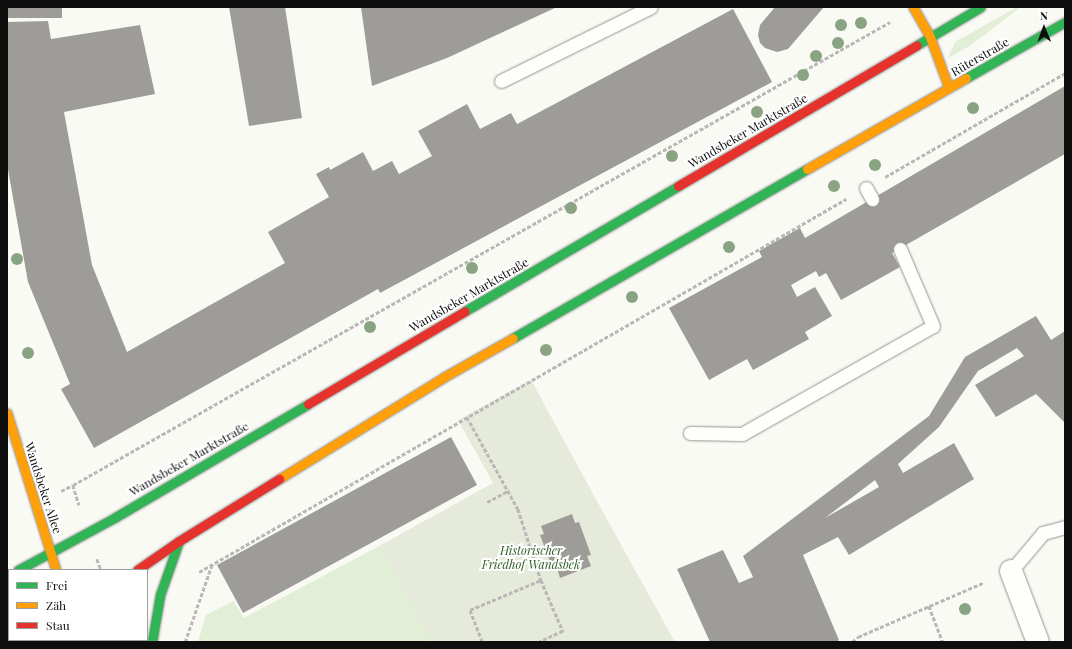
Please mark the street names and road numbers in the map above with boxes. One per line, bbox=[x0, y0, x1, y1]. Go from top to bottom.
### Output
street label: Rüterstraße bbox=[949, 35, 1011, 79]
street label: Wandsbeker Marktstraße bbox=[686, 91, 810, 171]
street label: Wandsbeker Marktstraße bbox=[407, 255, 531, 335]
street label: Wandsbeker Marktstraße bbox=[127, 419, 251, 499]
street label: Wandsbeker Allee bbox=[21, 440, 65, 536]

